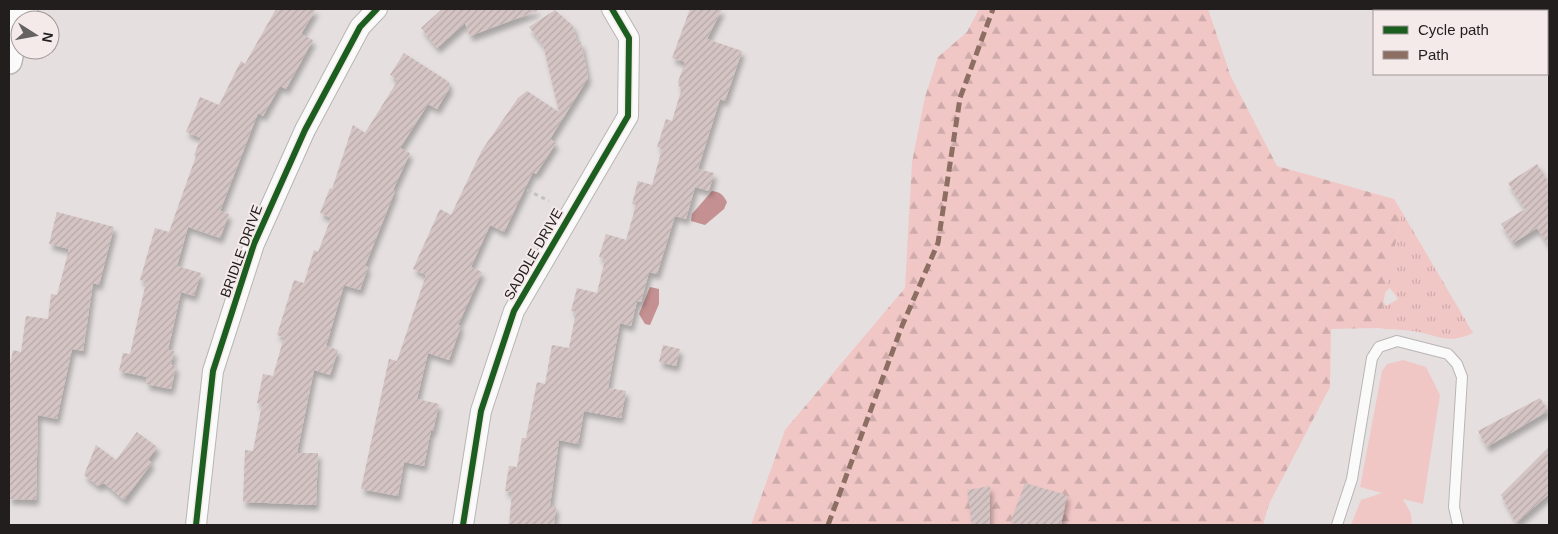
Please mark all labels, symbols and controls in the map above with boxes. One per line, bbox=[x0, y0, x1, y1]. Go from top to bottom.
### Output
north arrow bbox=[10, 10, 60, 60]
legend bbox=[1373, 10, 1548, 75]
text: Cycle path bbox=[1418, 21, 1489, 38]
text: N bbox=[39, 31, 57, 44]
text: Path bbox=[1418, 46, 1449, 63]
street label: BRIDLE DRIVE bbox=[217, 203, 265, 299]
street label: SADDLE DRIVE bbox=[500, 206, 566, 302]

